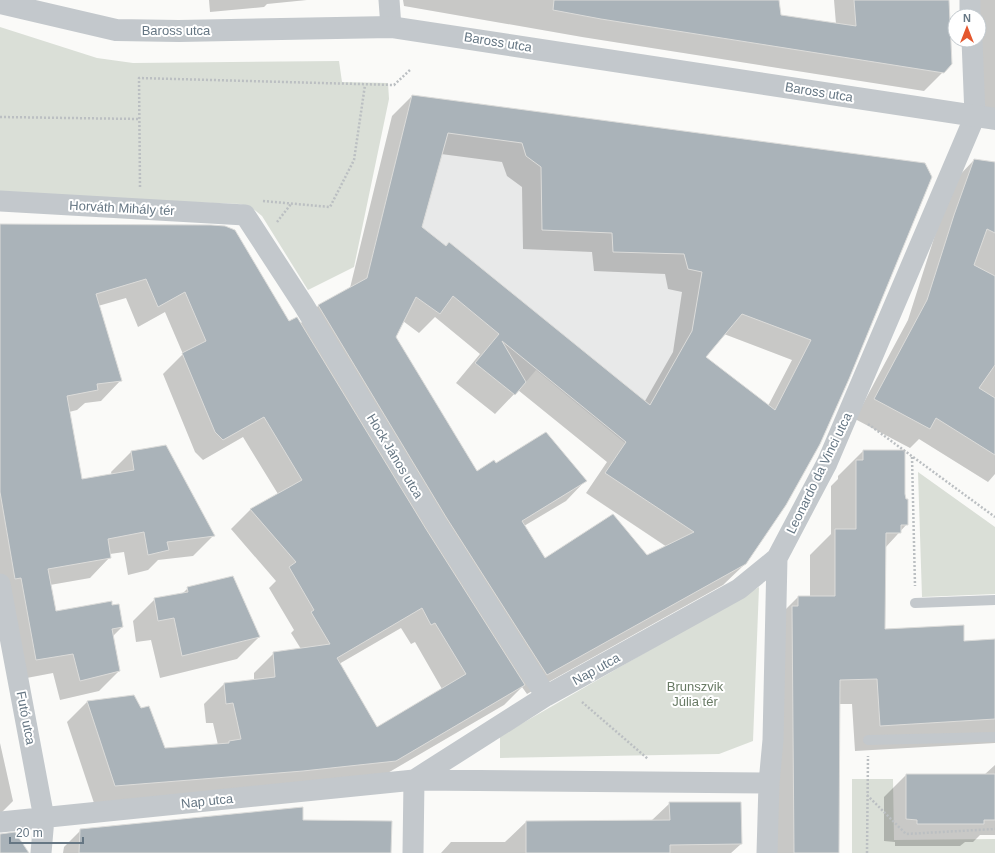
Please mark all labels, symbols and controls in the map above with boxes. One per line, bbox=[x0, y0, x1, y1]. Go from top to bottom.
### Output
north arrow bbox=[947, 8, 987, 48]
text: N bbox=[963, 12, 971, 24]
street label: Baross utca bbox=[142, 23, 211, 38]
street label: Baross utca bbox=[463, 29, 534, 55]
street label: Baross utca bbox=[784, 79, 855, 105]
street label: Horváth Mihály tér bbox=[69, 198, 176, 218]
street label: Leonardo da Vinci utca bbox=[783, 409, 855, 536]
street label: Hock János utca bbox=[364, 411, 427, 502]
street label: Nap utca bbox=[570, 649, 623, 688]
park label: Brunszvik Júlia tér bbox=[667, 679, 724, 709]
street label: Futó utca bbox=[13, 690, 39, 747]
street label: Nap utca bbox=[180, 791, 234, 811]
scale bar bbox=[10, 819, 83, 845]
text: 20 m bbox=[16, 826, 43, 840]

